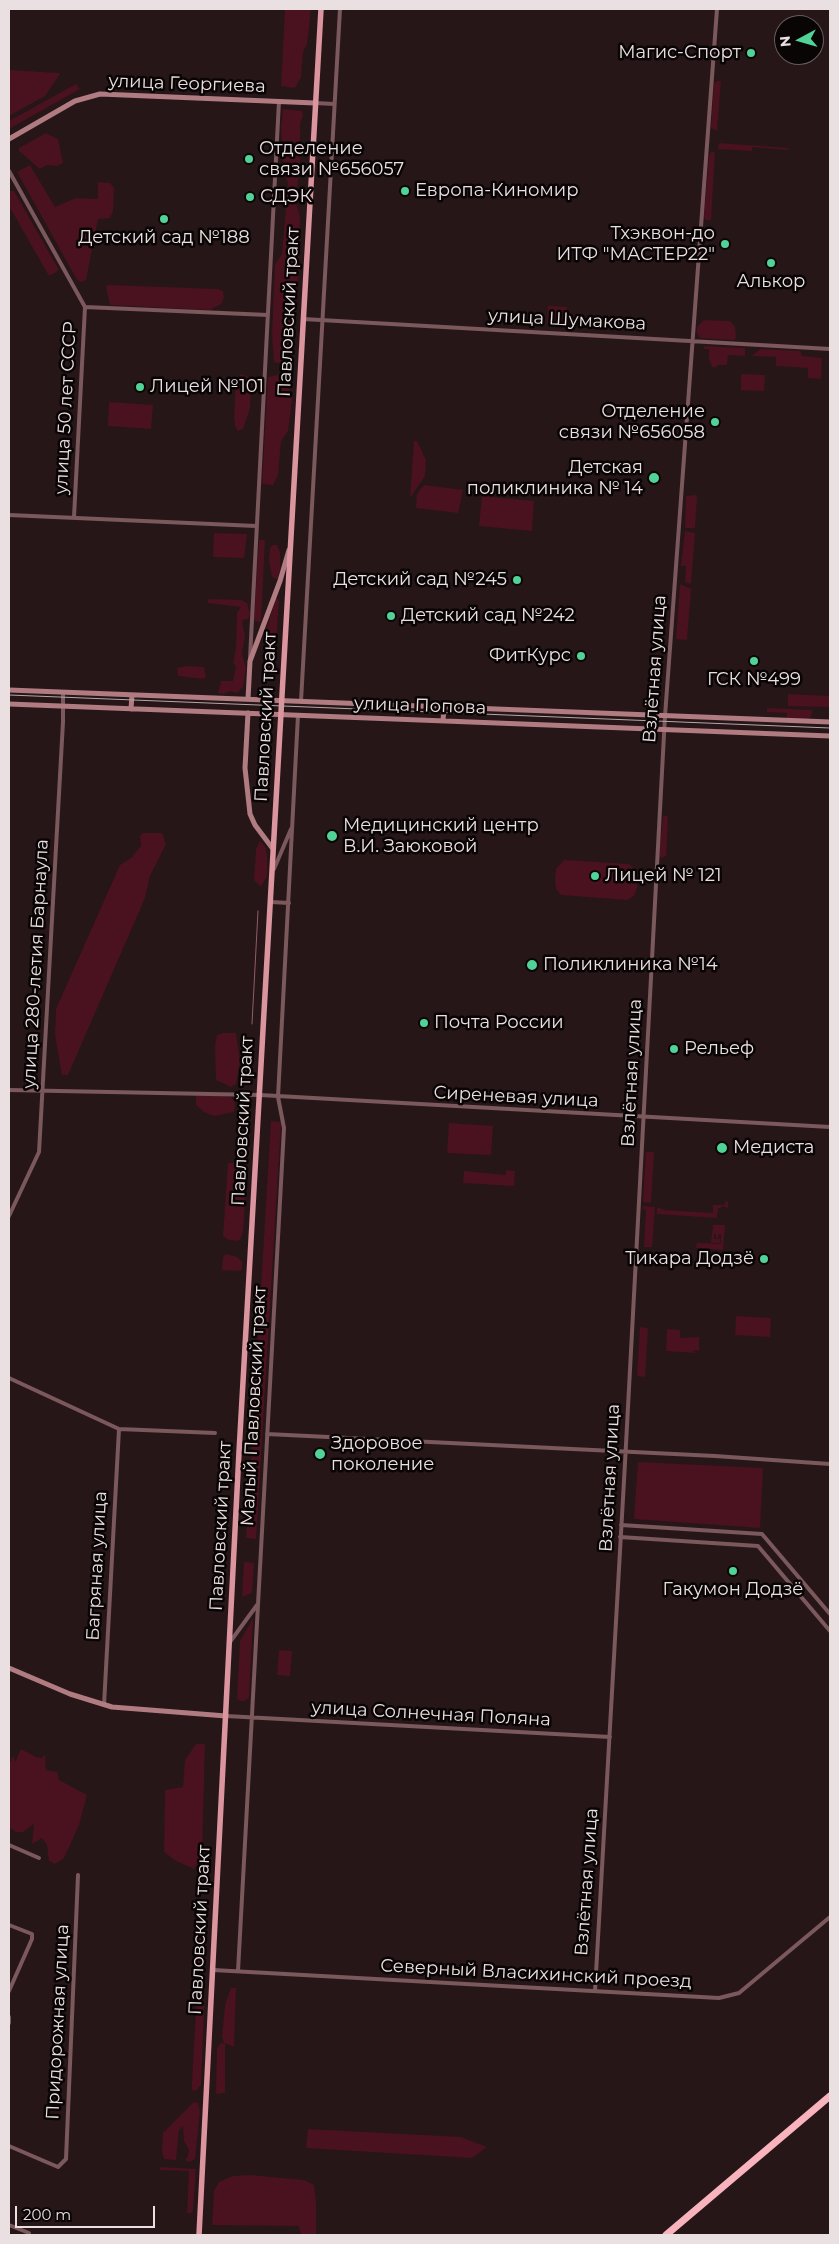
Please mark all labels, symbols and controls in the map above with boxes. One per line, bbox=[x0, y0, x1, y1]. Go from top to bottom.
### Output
north arrow bbox=[774, 15, 824, 65]
text: N bbox=[776, 35, 795, 48]
place label: Магис-Спорт bbox=[618, 42, 741, 64]
marker: Магис-Спорт bbox=[745, 47, 757, 59]
street label: улица Георгиева bbox=[108, 70, 266, 98]
place label: Отделение связи №656057 bbox=[259, 138, 404, 180]
marker: Отделение связи №656057 bbox=[243, 153, 255, 165]
place label: Европа-Киномир bbox=[415, 180, 578, 202]
marker: Европа-Киномир bbox=[399, 185, 411, 197]
place label: СДЭК bbox=[260, 186, 312, 208]
marker: СДЭК bbox=[244, 191, 256, 203]
marker: Детский сад №188 bbox=[158, 213, 170, 225]
place label: Тхэквон-до ИТФ "МАСТЕР22" bbox=[556, 223, 715, 266]
street label: Павловский тракт bbox=[274, 226, 304, 398]
place label: Детский сад №188 bbox=[78, 227, 250, 249]
marker: Тхэквон-до ИТФ "МАСТЕР22" bbox=[719, 238, 731, 250]
marker: Алькор bbox=[765, 257, 777, 269]
place label: Алькор bbox=[737, 271, 805, 293]
street label: улица Шумакова bbox=[487, 305, 647, 335]
street label: улица 50 лет СССР bbox=[51, 321, 81, 495]
place label: Лицей №101 bbox=[150, 376, 264, 398]
marker: Лицей №101 bbox=[134, 381, 146, 393]
place label: Отделение связи №656058 bbox=[559, 401, 705, 444]
marker: Отделение связи №656058 bbox=[709, 416, 721, 428]
place label: Детская поликлиника № 14 bbox=[467, 457, 643, 499]
marker: Детская поликлиника № 14 bbox=[647, 471, 661, 485]
place label: Детский сад №245 bbox=[333, 569, 507, 591]
marker: Детский сад №245 bbox=[511, 574, 523, 586]
street label: Взлётная улица bbox=[639, 594, 671, 744]
place label: Детский сад №242 bbox=[401, 605, 575, 627]
marker: Детский сад №242 bbox=[385, 610, 397, 622]
street label: Павловский тракт bbox=[251, 631, 281, 803]
place label: ФитКурс bbox=[489, 645, 571, 667]
marker: ФитКурс bbox=[575, 650, 587, 662]
marker: ГСК №499 bbox=[748, 655, 760, 667]
place label: ГСК №499 bbox=[707, 669, 801, 691]
street label: улица Попова bbox=[354, 693, 486, 719]
place label: Медицинский центр В.И. Заюковой bbox=[343, 815, 539, 858]
marker: Медицинский центр В.И. Заюковой bbox=[325, 829, 339, 843]
street label: улица 280-летия Барнаула bbox=[19, 839, 53, 1089]
place label: Лицей № 121 bbox=[605, 865, 722, 887]
marker: Лицей № 121 bbox=[589, 870, 601, 882]
place label: Поликлиника №14 bbox=[543, 954, 718, 976]
marker: Поликлиника №14 bbox=[525, 958, 539, 972]
street label: Взлётная улица bbox=[617, 998, 647, 1148]
place label: Почта России bbox=[434, 1012, 564, 1034]
marker: Почта России bbox=[418, 1017, 430, 1029]
street label: Павловский тракт bbox=[228, 1035, 258, 1207]
place label: Рельеф bbox=[684, 1038, 754, 1060]
marker: Рельеф bbox=[668, 1043, 680, 1055]
street label: Сиреневая улица bbox=[433, 1082, 599, 1112]
place label: Медиста bbox=[733, 1137, 814, 1159]
marker: Медиста bbox=[715, 1141, 729, 1155]
place label: Тикара Додзё bbox=[625, 1248, 754, 1270]
marker: Тикара Додзё bbox=[758, 1253, 770, 1265]
street label: Малый Павловский тракт bbox=[237, 1285, 271, 1527]
street label: Взлётная улица bbox=[595, 1403, 625, 1553]
place label: Здоровое поколение bbox=[331, 1433, 434, 1476]
street label: Павловский тракт bbox=[206, 1440, 236, 1612]
marker: Здоровое поколение bbox=[313, 1447, 327, 1461]
street label: Багряная улица bbox=[82, 1491, 112, 1641]
marker: Гакумон Додзё bbox=[727, 1565, 739, 1577]
place label: Гакумон Додзё bbox=[663, 1579, 803, 1601]
street label: улица Солнечная Поляна bbox=[311, 1697, 551, 1731]
street label: Взлётная улица bbox=[571, 1807, 603, 1957]
street label: Павловский тракт bbox=[185, 1844, 215, 2016]
street label: Придорожная улица bbox=[42, 1924, 74, 2120]
street label: Северный Власихинский проезд bbox=[380, 1955, 692, 1993]
scale bar bbox=[18, 2196, 158, 2228]
text: 200 m bbox=[23, 2205, 71, 2224]

